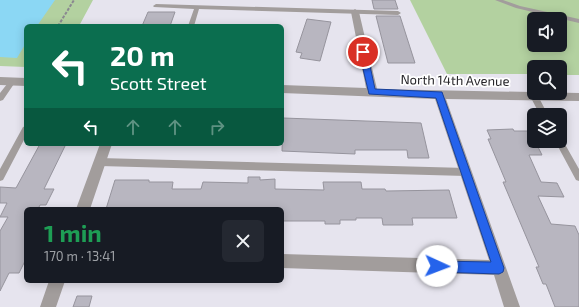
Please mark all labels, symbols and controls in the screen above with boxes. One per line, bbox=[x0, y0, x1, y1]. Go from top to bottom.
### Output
map controls bbox=[527, 12, 567, 148]
button: sound bbox=[527, 12, 567, 52]
pin bbox=[346, 35, 380, 69]
text: 20 m bbox=[110, 38, 175, 72]
icon: left bbox=[44, 40, 96, 92]
icon: arrive bbox=[352, 41, 374, 63]
button: search bbox=[527, 60, 567, 100]
street label: North 14th Avenue bbox=[400, 71, 510, 89]
text: Scott Street bbox=[110, 72, 207, 94]
button: layers bbox=[527, 108, 567, 148]
icon: left bbox=[80, 116, 102, 138]
icon: ahead bbox=[122, 116, 144, 138]
icon: ahead bbox=[164, 116, 186, 138]
icon: right bbox=[206, 116, 228, 138]
text: 1 min bbox=[44, 218, 102, 247]
button: close bbox=[222, 220, 264, 262]
position arrow bbox=[416, 245, 458, 287]
text: 170 m · 13:41 bbox=[44, 248, 115, 264]

